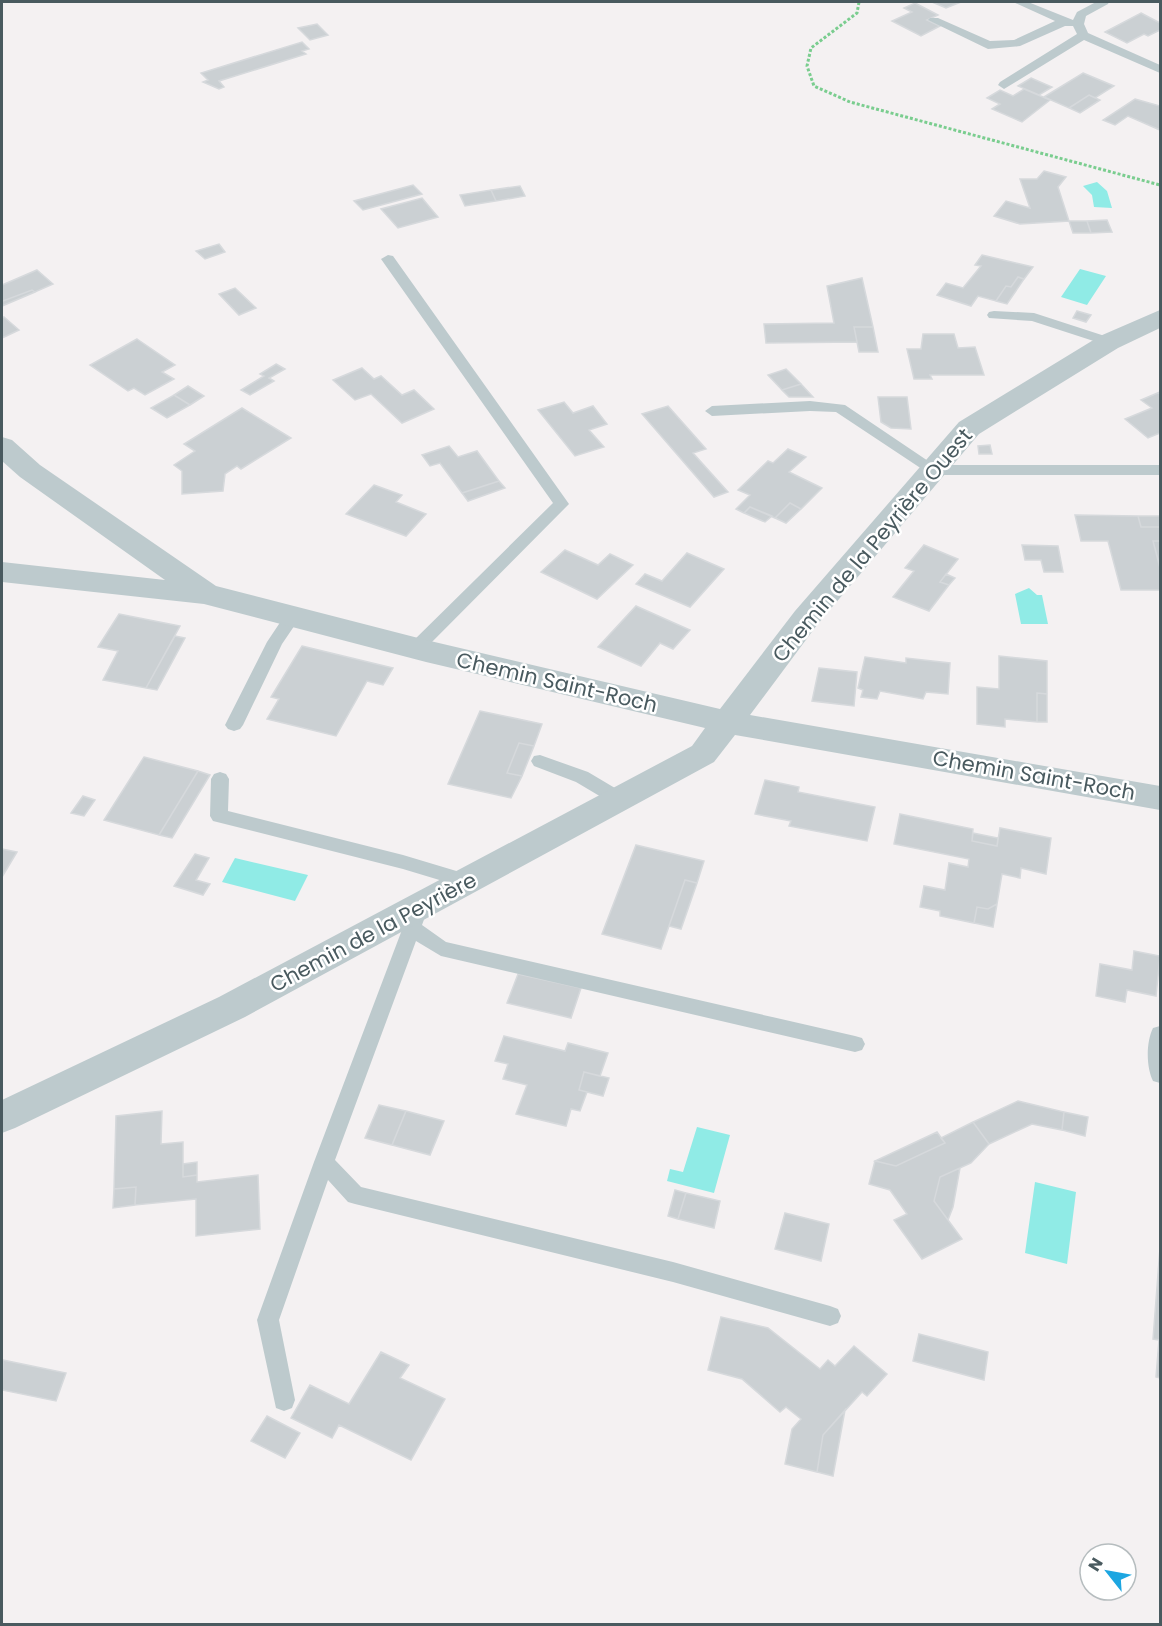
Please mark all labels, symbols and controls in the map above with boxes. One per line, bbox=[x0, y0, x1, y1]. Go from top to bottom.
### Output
street label: Chemin de la Peyrière Ouest bbox=[765, 422, 979, 668]
street label: Chemin Saint-Roch bbox=[454, 645, 660, 719]
street label: Chemin Saint-Roch bbox=[930, 743, 1138, 807]
street label: Chemin de la Peyrière bbox=[265, 865, 481, 999]
north arrow bbox=[1078, 1542, 1138, 1602]
text: N bbox=[1083, 1553, 1109, 1576]

